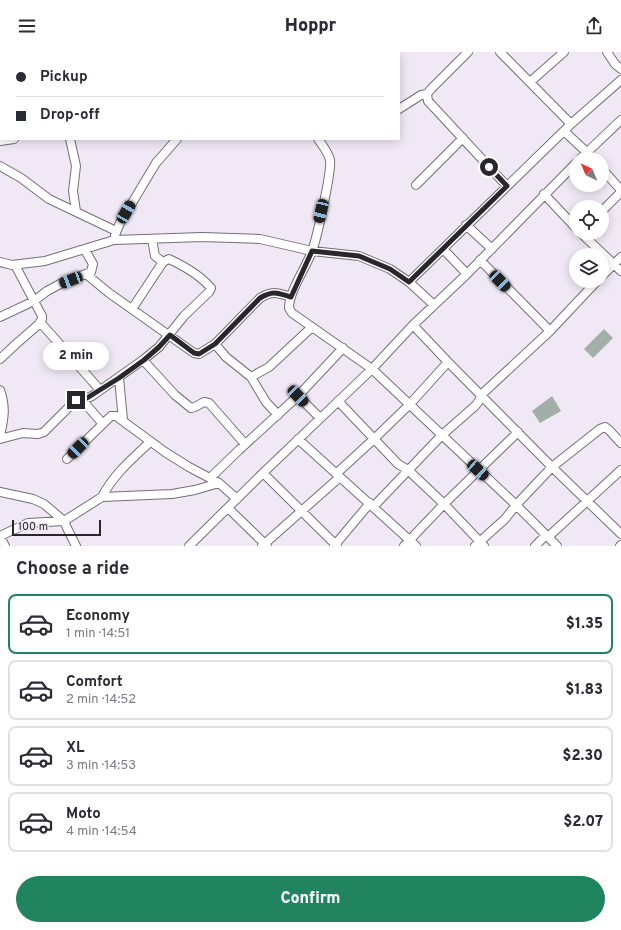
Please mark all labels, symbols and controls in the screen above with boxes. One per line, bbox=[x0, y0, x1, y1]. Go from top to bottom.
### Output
icon: menu bbox=[16, 15, 38, 37]
text: Hoppr bbox=[285, 15, 336, 38]
icon: share bbox=[583, 15, 605, 37]
text: Pickup bbox=[40, 68, 88, 87]
text: Drop-off bbox=[40, 106, 100, 125]
north arrow bbox=[569, 152, 609, 192]
map controls bbox=[569, 152, 609, 288]
route start bbox=[480, 158, 498, 176]
car bbox=[312, 198, 330, 224]
car bbox=[115, 199, 137, 225]
button: locate bbox=[569, 200, 609, 240]
button: layers bbox=[569, 248, 609, 288]
car bbox=[487, 268, 513, 294]
car bbox=[58, 270, 84, 290]
callout: 2 min bbox=[43, 342, 109, 370]
text: 2 min bbox=[59, 348, 93, 364]
car bbox=[285, 383, 311, 409]
route end bbox=[67, 391, 85, 409]
car bbox=[65, 435, 91, 461]
car bbox=[465, 458, 491, 482]
scale bar bbox=[12, 518, 101, 537]
text: 100 m bbox=[18, 520, 48, 534]
text: Choose a ride bbox=[16, 558, 129, 581]
icon: car bbox=[18, 606, 54, 642]
text: Economy bbox=[66, 607, 130, 626]
text: $1.35 bbox=[566, 615, 603, 634]
text: 1 min · 14:51 bbox=[66, 626, 130, 642]
icon: car bbox=[18, 672, 54, 708]
text: Comfort bbox=[66, 673, 123, 692]
text: $1.83 bbox=[565, 681, 603, 700]
text: 2 min · 14:52 bbox=[66, 692, 136, 708]
icon: car bbox=[18, 738, 54, 774]
text: XL bbox=[66, 739, 84, 758]
text: $2.30 bbox=[562, 747, 603, 766]
text: 3 min · 14:53 bbox=[66, 758, 136, 774]
icon: car bbox=[18, 804, 54, 840]
text: Moto bbox=[66, 805, 101, 824]
text: $2.07 bbox=[563, 813, 603, 832]
text: 4 min · 14:54 bbox=[66, 824, 137, 840]
button: Confirm bbox=[16, 876, 605, 922]

